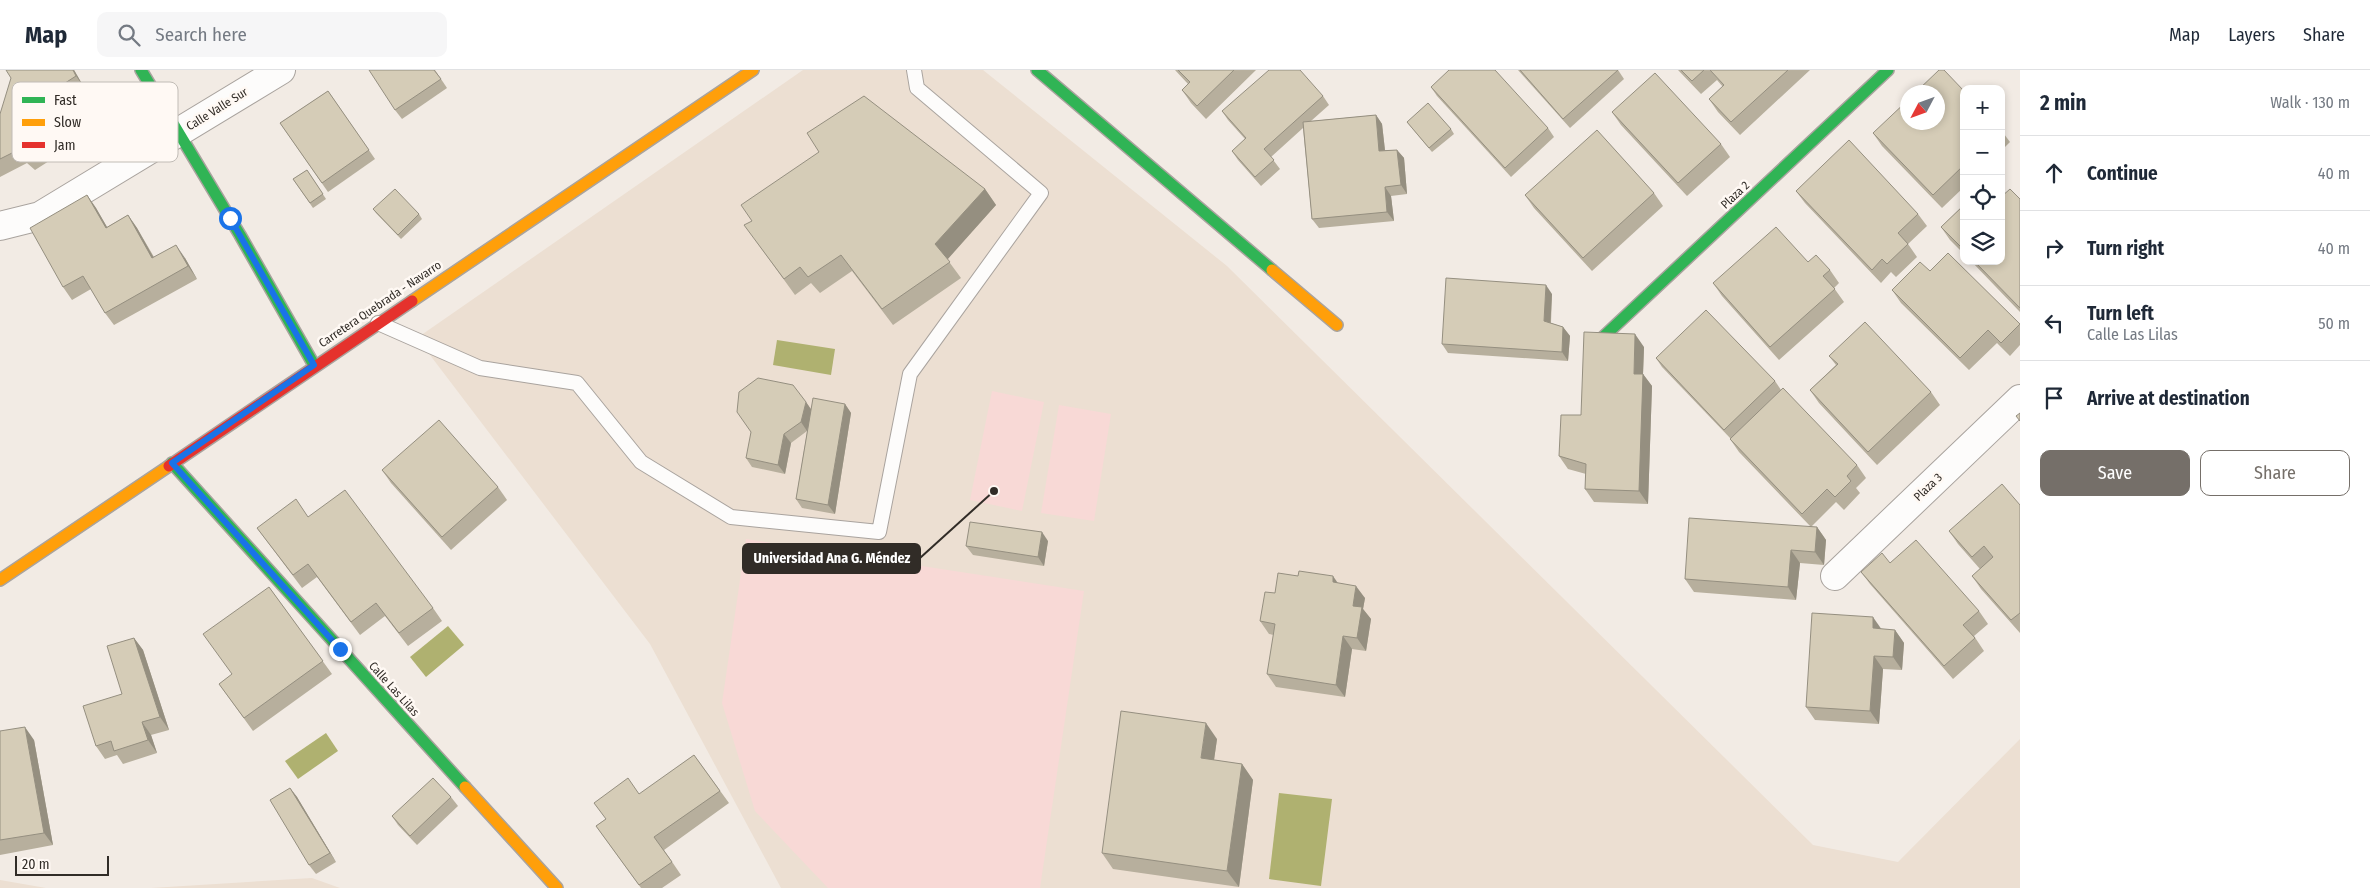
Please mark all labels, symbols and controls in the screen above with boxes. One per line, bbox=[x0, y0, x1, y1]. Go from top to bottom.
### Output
search box bbox=[97, 12, 447, 57]
text: Map bbox=[25, 21, 67, 49]
icon: search bbox=[115, 21, 143, 49]
text: Search here bbox=[155, 23, 247, 46]
text: Map bbox=[2169, 24, 2200, 46]
text: Layers bbox=[2228, 24, 2275, 46]
text: Share bbox=[2303, 24, 2345, 46]
legend bbox=[12, 82, 178, 162]
street label: Calle Valle Sur bbox=[184, 84, 251, 133]
north arrow bbox=[1900, 85, 1945, 130]
map controls bbox=[1960, 85, 2005, 265]
button: + bbox=[1960, 85, 2005, 130]
text: 2 min bbox=[2040, 90, 2087, 116]
text: Fast bbox=[54, 92, 77, 109]
text: Walk · 130 m bbox=[2270, 93, 2350, 112]
text: Slow bbox=[54, 114, 81, 131]
button: − bbox=[1960, 130, 2005, 175]
text: Jam bbox=[54, 137, 75, 154]
icon: ahead bbox=[2040, 159, 2068, 187]
text: Continue bbox=[2087, 162, 2158, 185]
text: 40 m bbox=[2318, 164, 2350, 183]
button: locate bbox=[1960, 175, 2005, 220]
street label: Plaza 2 bbox=[1718, 178, 1752, 212]
route start bbox=[219, 207, 242, 230]
button: layers bbox=[1960, 220, 2005, 265]
icon: right bbox=[2040, 234, 2068, 262]
text: Turn right bbox=[2087, 237, 2164, 260]
text: 40 m bbox=[2318, 239, 2350, 258]
street label: Carretera Quebrada - Navarro bbox=[316, 258, 444, 350]
text: Turn left bbox=[2087, 302, 2154, 325]
icon: left bbox=[2040, 309, 2068, 337]
text: 50 m bbox=[2318, 314, 2350, 333]
text: Calle Las Lilas bbox=[2087, 325, 2178, 344]
icon: arrive bbox=[2040, 384, 2068, 412]
text: Arrive at destination bbox=[2087, 387, 2250, 410]
button: Save bbox=[2040, 450, 2190, 496]
button: Share bbox=[2200, 450, 2350, 496]
street label: Plaza 3 bbox=[1911, 470, 1945, 504]
callout: Universidad Ana G. Méndez bbox=[743, 544, 920, 573]
text: Universidad Ana G. Méndez bbox=[754, 550, 911, 567]
route end bbox=[329, 638, 352, 661]
street label: Calle Las Lilas bbox=[366, 659, 422, 719]
scale bar bbox=[15, 853, 109, 876]
text: 20 m bbox=[22, 856, 50, 873]

